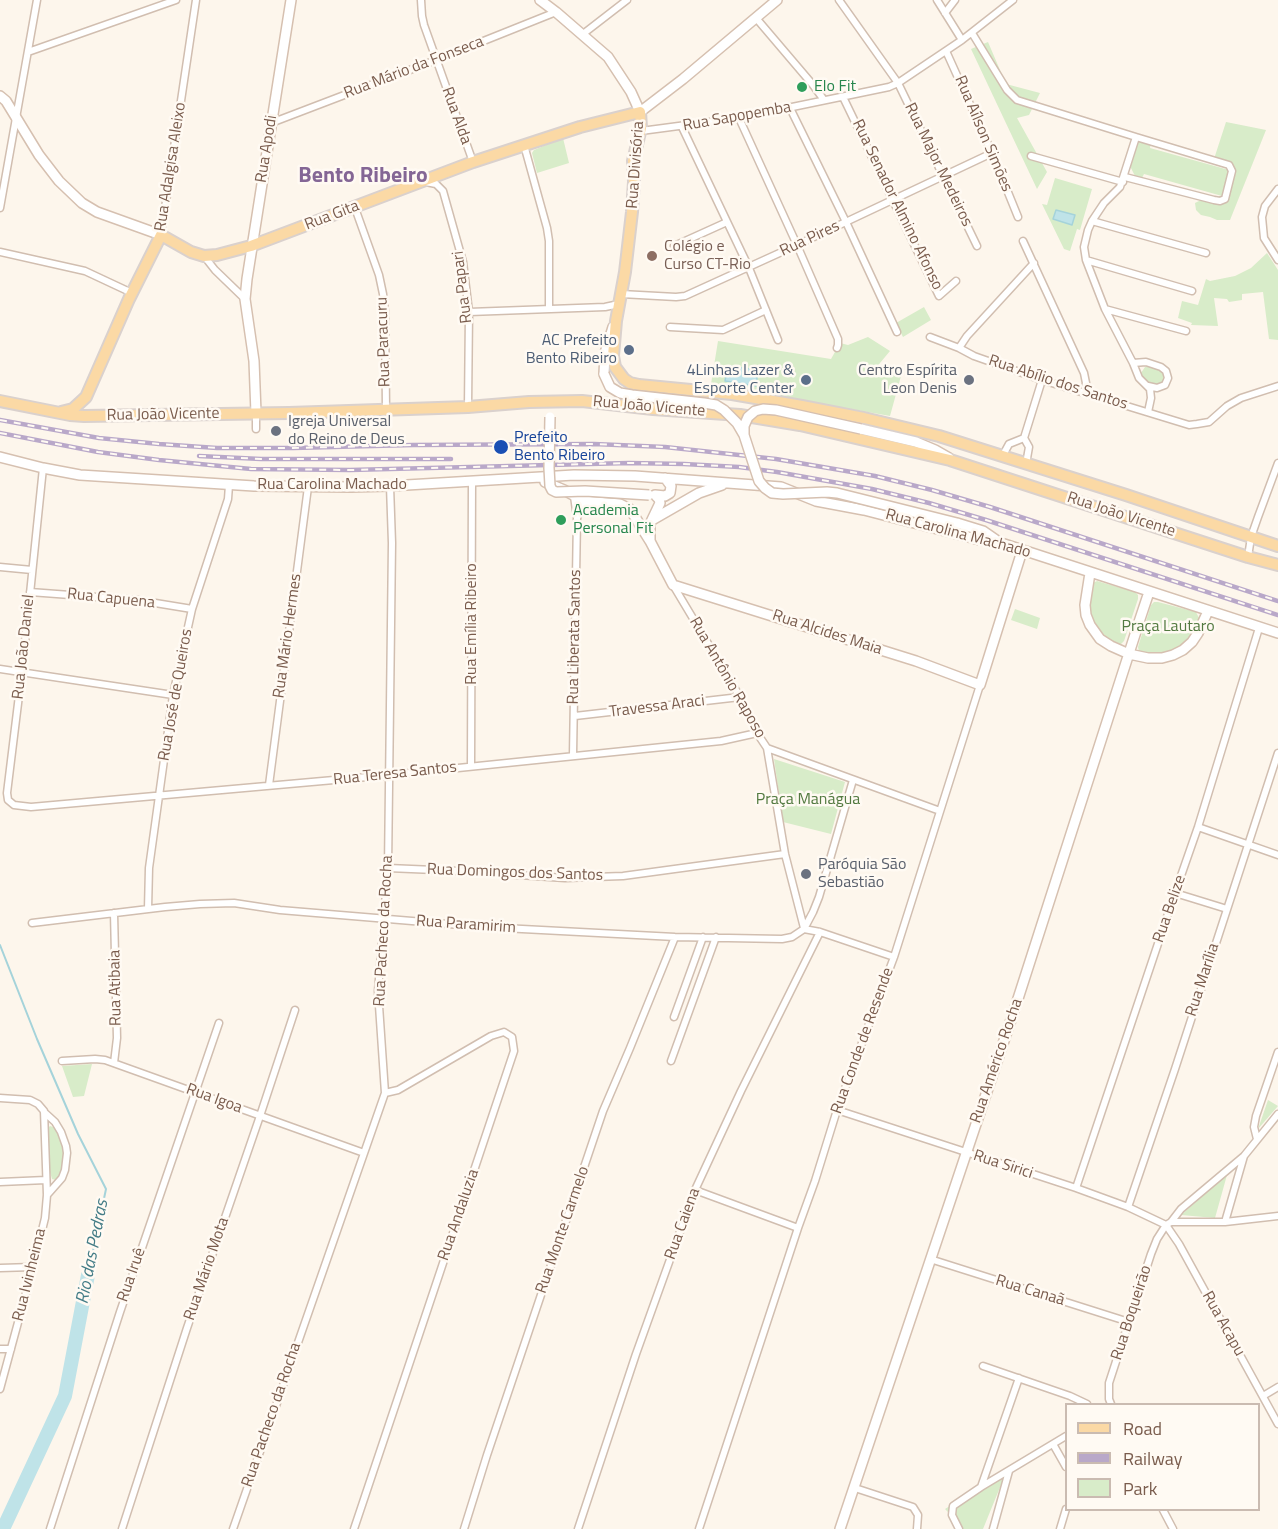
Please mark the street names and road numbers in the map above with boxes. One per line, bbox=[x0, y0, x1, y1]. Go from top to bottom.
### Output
street label: Rua Mário da Fonseca bbox=[341, 33, 487, 103]
street label: Rua Aílson Simões bbox=[950, 73, 1016, 195]
street label: Rua Alda bbox=[437, 85, 475, 147]
street label: Rua Sapopemba bbox=[681, 98, 793, 136]
street label: Rua Major Medeiros bbox=[900, 100, 976, 230]
street label: Rua Adalgisa Aleixo bbox=[151, 101, 191, 233]
street label: Rua Apodi bbox=[252, 114, 282, 184]
street label: Rua Senador Almino Afonso bbox=[847, 117, 947, 293]
street label: Rua Divisória bbox=[623, 121, 649, 209]
street label: Rua Gita bbox=[302, 197, 362, 235]
street label: Rua Pires bbox=[777, 217, 843, 261]
street label: Rua Papari bbox=[449, 250, 477, 324]
street label: Rua Paracuru bbox=[373, 297, 395, 387]
street label: Rua Abílio dos Santos bbox=[986, 351, 1130, 415]
street label: Rua João Vicente bbox=[592, 393, 706, 421]
street label: Rua João Vicente bbox=[106, 404, 220, 426]
street label: Rua Carolina Machado bbox=[257, 475, 407, 495]
street label: Rua João Vicente bbox=[1064, 488, 1178, 542]
street label: Rua Carolina Machado bbox=[883, 505, 1033, 563]
street label: Rua Emília Ribeiro bbox=[462, 563, 482, 685]
street label: Rua Liberata Santos bbox=[564, 569, 586, 705]
street label: Rua Mário Hermes bbox=[270, 573, 306, 699]
street label: Rua Capuena bbox=[66, 585, 156, 613]
street label: Rua João Daniel bbox=[9, 594, 39, 700]
street label: Rua Alcides Maia bbox=[770, 606, 884, 660]
street label: Rua Antônio Raposo bbox=[685, 614, 769, 742]
street label: Rua José de Queiros bbox=[155, 627, 197, 763]
street label: Travessa Araci bbox=[608, 692, 706, 722]
street label: Rua Teresa Santos bbox=[332, 758, 458, 790]
street label: Rua Pacheco da Rocha bbox=[370, 855, 398, 1007]
street label: Rua Domingos dos Santos bbox=[427, 860, 603, 886]
street label: Rua Belize bbox=[1149, 873, 1191, 945]
street label: Rua Paramirim bbox=[415, 912, 517, 938]
street label: Rua Marília bbox=[1182, 941, 1224, 1019]
street label: Rua Atibaia bbox=[106, 950, 126, 1026]
street label: Rua Conde de Resende bbox=[828, 965, 898, 1117]
street label: Rua Américo Rocha bbox=[967, 996, 1027, 1126]
street label: Rua Igoa bbox=[183, 1080, 245, 1118]
street label: Rua Sirici bbox=[971, 1146, 1035, 1184]
street label: Rua Monte Carmelo bbox=[532, 1164, 594, 1296]
street label: Rua Andaluzia bbox=[434, 1167, 484, 1263]
street label: Rua Caiena bbox=[661, 1186, 705, 1262]
street label: Rua Mário Mota bbox=[180, 1215, 234, 1323]
street label: Rua Ivinheima bbox=[9, 1227, 51, 1323]
street label: Rua Iruê bbox=[114, 1245, 150, 1305]
street label: Rua Boqueirão bbox=[1108, 1263, 1156, 1363]
street label: Rua Canaã bbox=[993, 1271, 1067, 1311]
street label: Rua Acapu bbox=[1197, 1288, 1249, 1360]
street label: Rua Pacheco da Rocha bbox=[238, 1340, 306, 1490]

